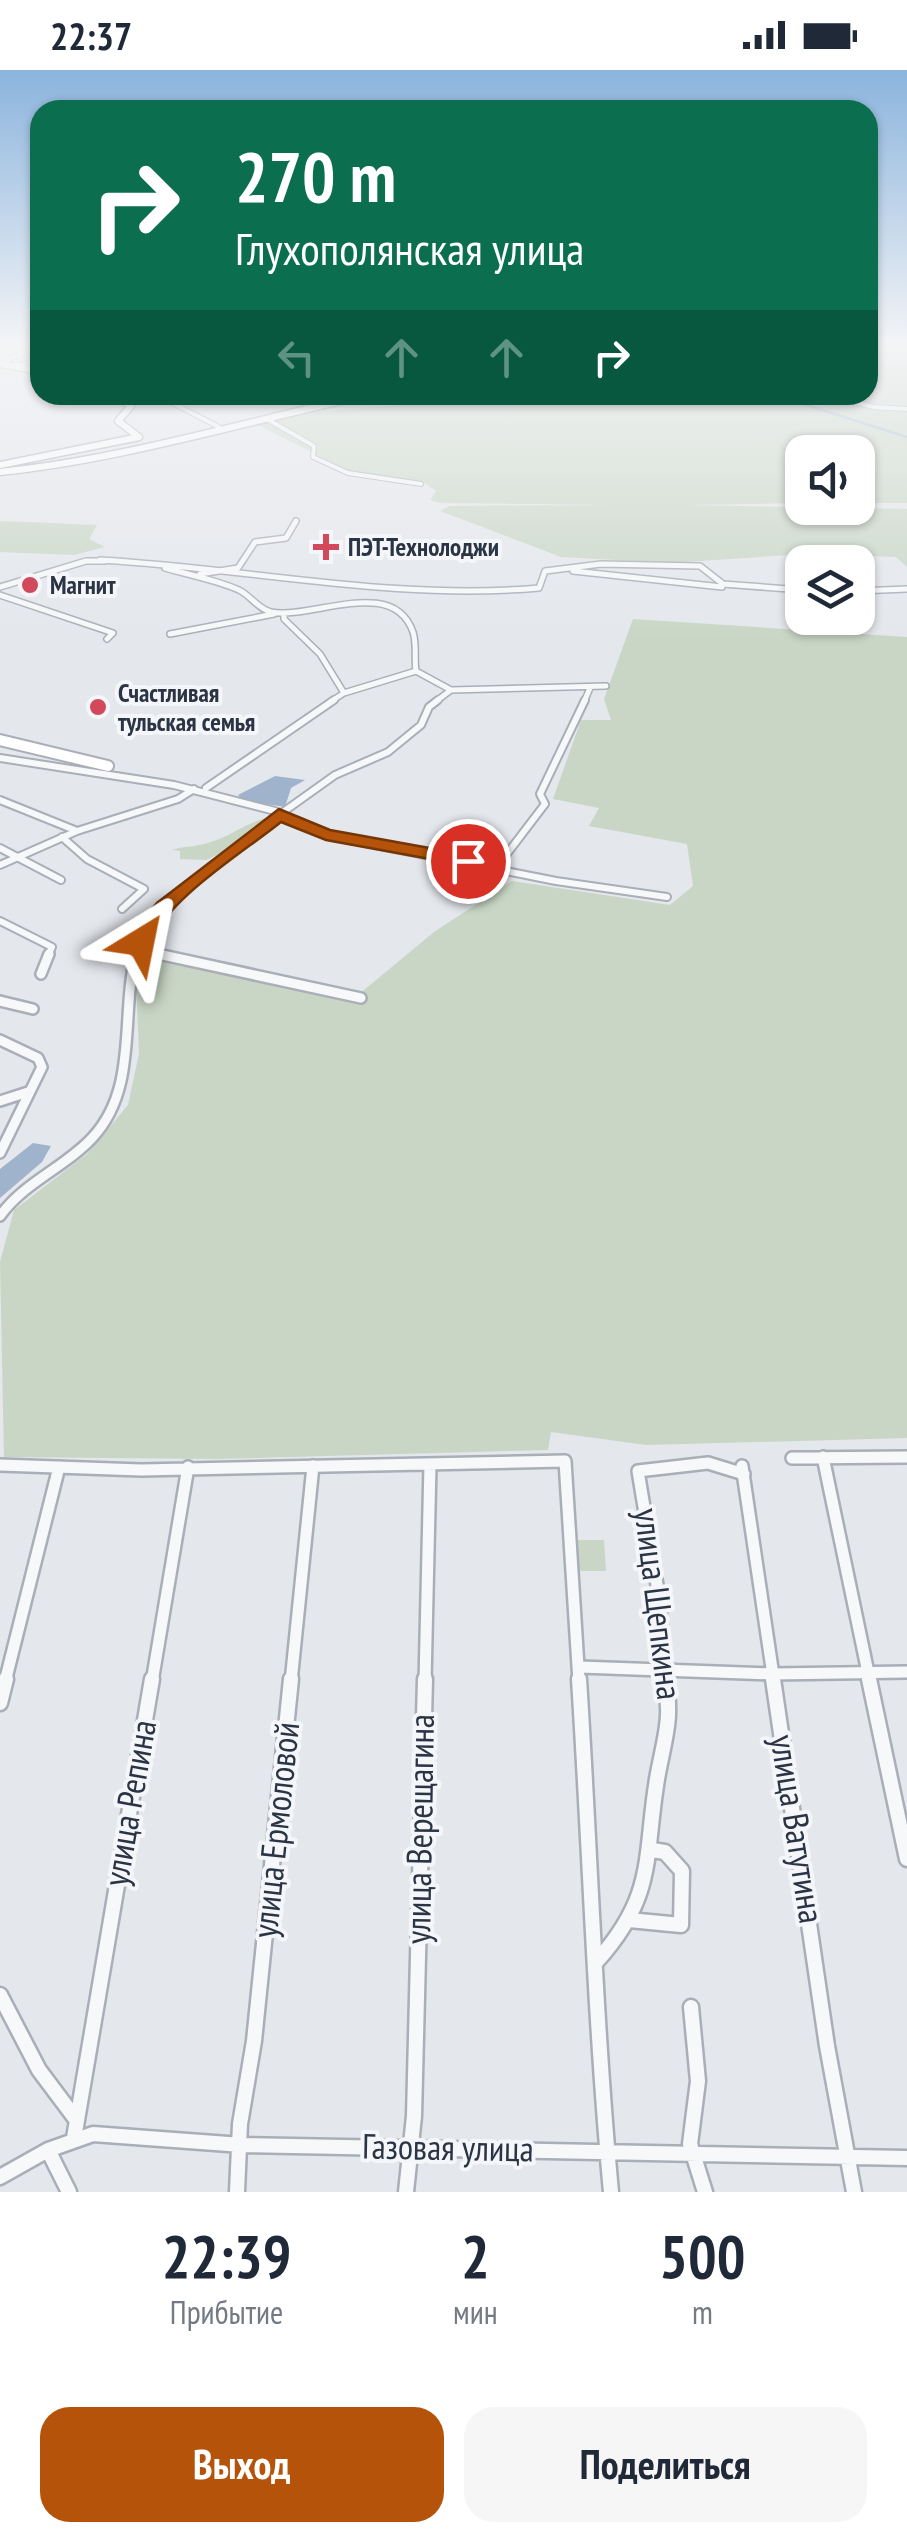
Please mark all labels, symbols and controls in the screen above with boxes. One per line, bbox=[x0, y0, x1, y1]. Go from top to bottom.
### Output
text: 22:37 bbox=[50, 11, 132, 60]
text: 270 m bbox=[235, 131, 396, 221]
icon: right bbox=[70, 140, 200, 270]
text: Глухополянская улица bbox=[235, 219, 584, 277]
icon: left bbox=[269, 330, 324, 385]
icon: ahead bbox=[374, 330, 429, 385]
icon: ahead bbox=[479, 330, 534, 385]
icon: right bbox=[584, 330, 639, 385]
map controls bbox=[785, 435, 875, 635]
button: sound bbox=[785, 435, 875, 525]
place label: ПЭТ-Технолоджи bbox=[348, 531, 499, 563]
marker: ПЭТ-Технолоджи bbox=[313, 534, 339, 560]
button: layers bbox=[785, 545, 875, 635]
place label: Магнит bbox=[50, 569, 116, 601]
marker: Магнит bbox=[19, 574, 41, 596]
place label: Счастливая тульская семья bbox=[118, 677, 255, 738]
marker: Счастливая тульская семья bbox=[87, 696, 109, 718]
pin bbox=[426, 819, 511, 904]
icon: arrive bbox=[441, 834, 496, 889]
position arrow bbox=[89, 890, 193, 994]
street label: улица Щепкина bbox=[624, 1506, 694, 1702]
street label: улица Верещагина bbox=[394, 1714, 444, 1944]
street label: улица Репина bbox=[92, 1716, 166, 1890]
street label: улица Ермоловой bbox=[241, 1720, 309, 1940]
street label: улица Ватутина bbox=[760, 1731, 836, 1926]
street label: Газовая улица bbox=[362, 2123, 534, 2171]
text: 22:39 bbox=[162, 2217, 291, 2295]
text: 2 bbox=[461, 2217, 490, 2295]
text: 500 bbox=[659, 2217, 745, 2295]
text: Прибытие bbox=[170, 2291, 283, 2333]
text: мин bbox=[453, 2291, 498, 2333]
text: m bbox=[692, 2291, 713, 2333]
button: Выход bbox=[40, 2407, 444, 2522]
button: Поделиться bbox=[464, 2407, 867, 2522]

